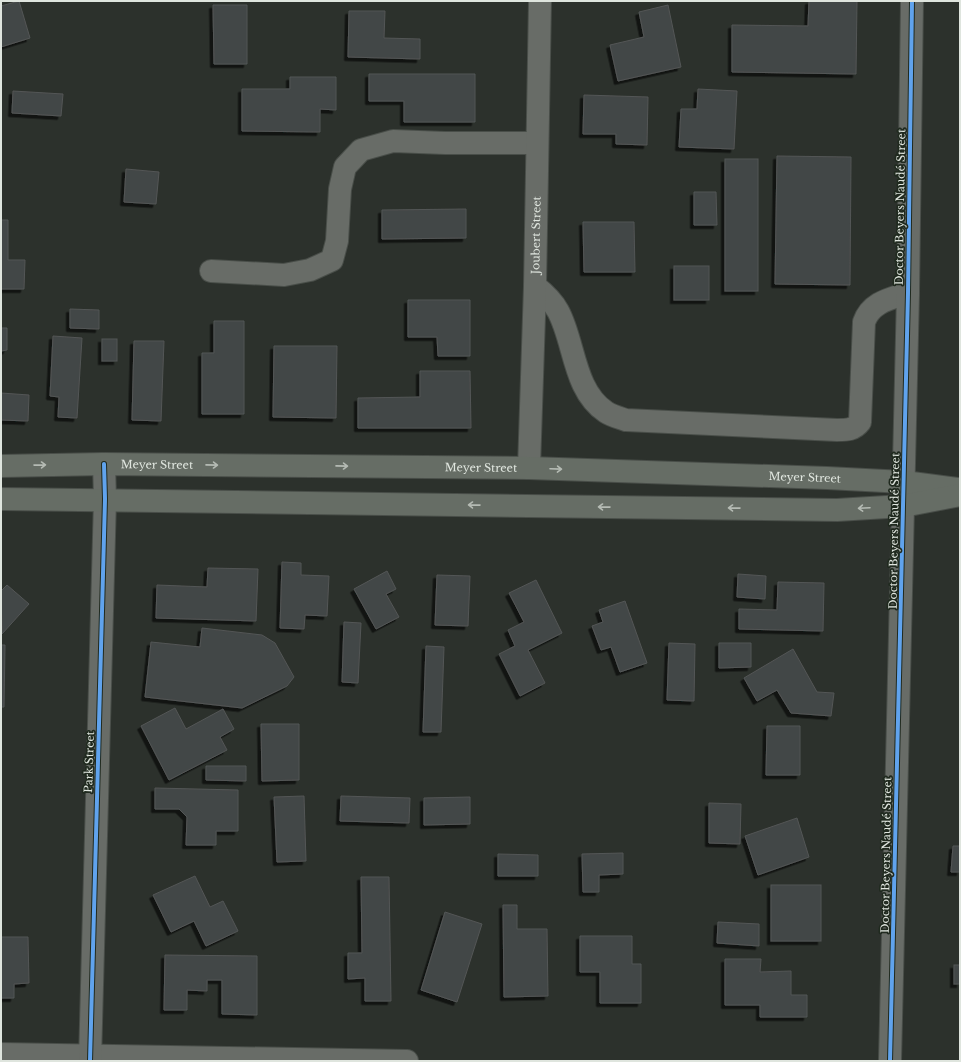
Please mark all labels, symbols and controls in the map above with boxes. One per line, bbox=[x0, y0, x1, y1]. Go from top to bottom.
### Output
street label: Doctor Beyers Naudé Street bbox=[892, 128, 908, 285]
street label: Joubert Street bbox=[528, 195, 544, 276]
street label: Doctor Beyers Naudé Street bbox=[886, 452, 902, 609]
street label: Meyer Street bbox=[121, 457, 194, 472]
street label: Meyer Street bbox=[445, 460, 518, 475]
one-way arrow bbox=[33, 461, 46, 469]
one-way arrow bbox=[205, 461, 218, 469]
one-way arrow bbox=[335, 462, 348, 470]
one-way arrow bbox=[549, 465, 562, 473]
street label: Meyer Street bbox=[768, 469, 842, 486]
one-way arrow bbox=[468, 501, 481, 509]
one-way arrow bbox=[598, 503, 611, 511]
one-way arrow bbox=[728, 505, 741, 512]
one-way arrow bbox=[858, 505, 871, 512]
street label: Park Street bbox=[81, 730, 97, 793]
street label: Doctor Beyers Naudé Street bbox=[878, 776, 894, 933]

